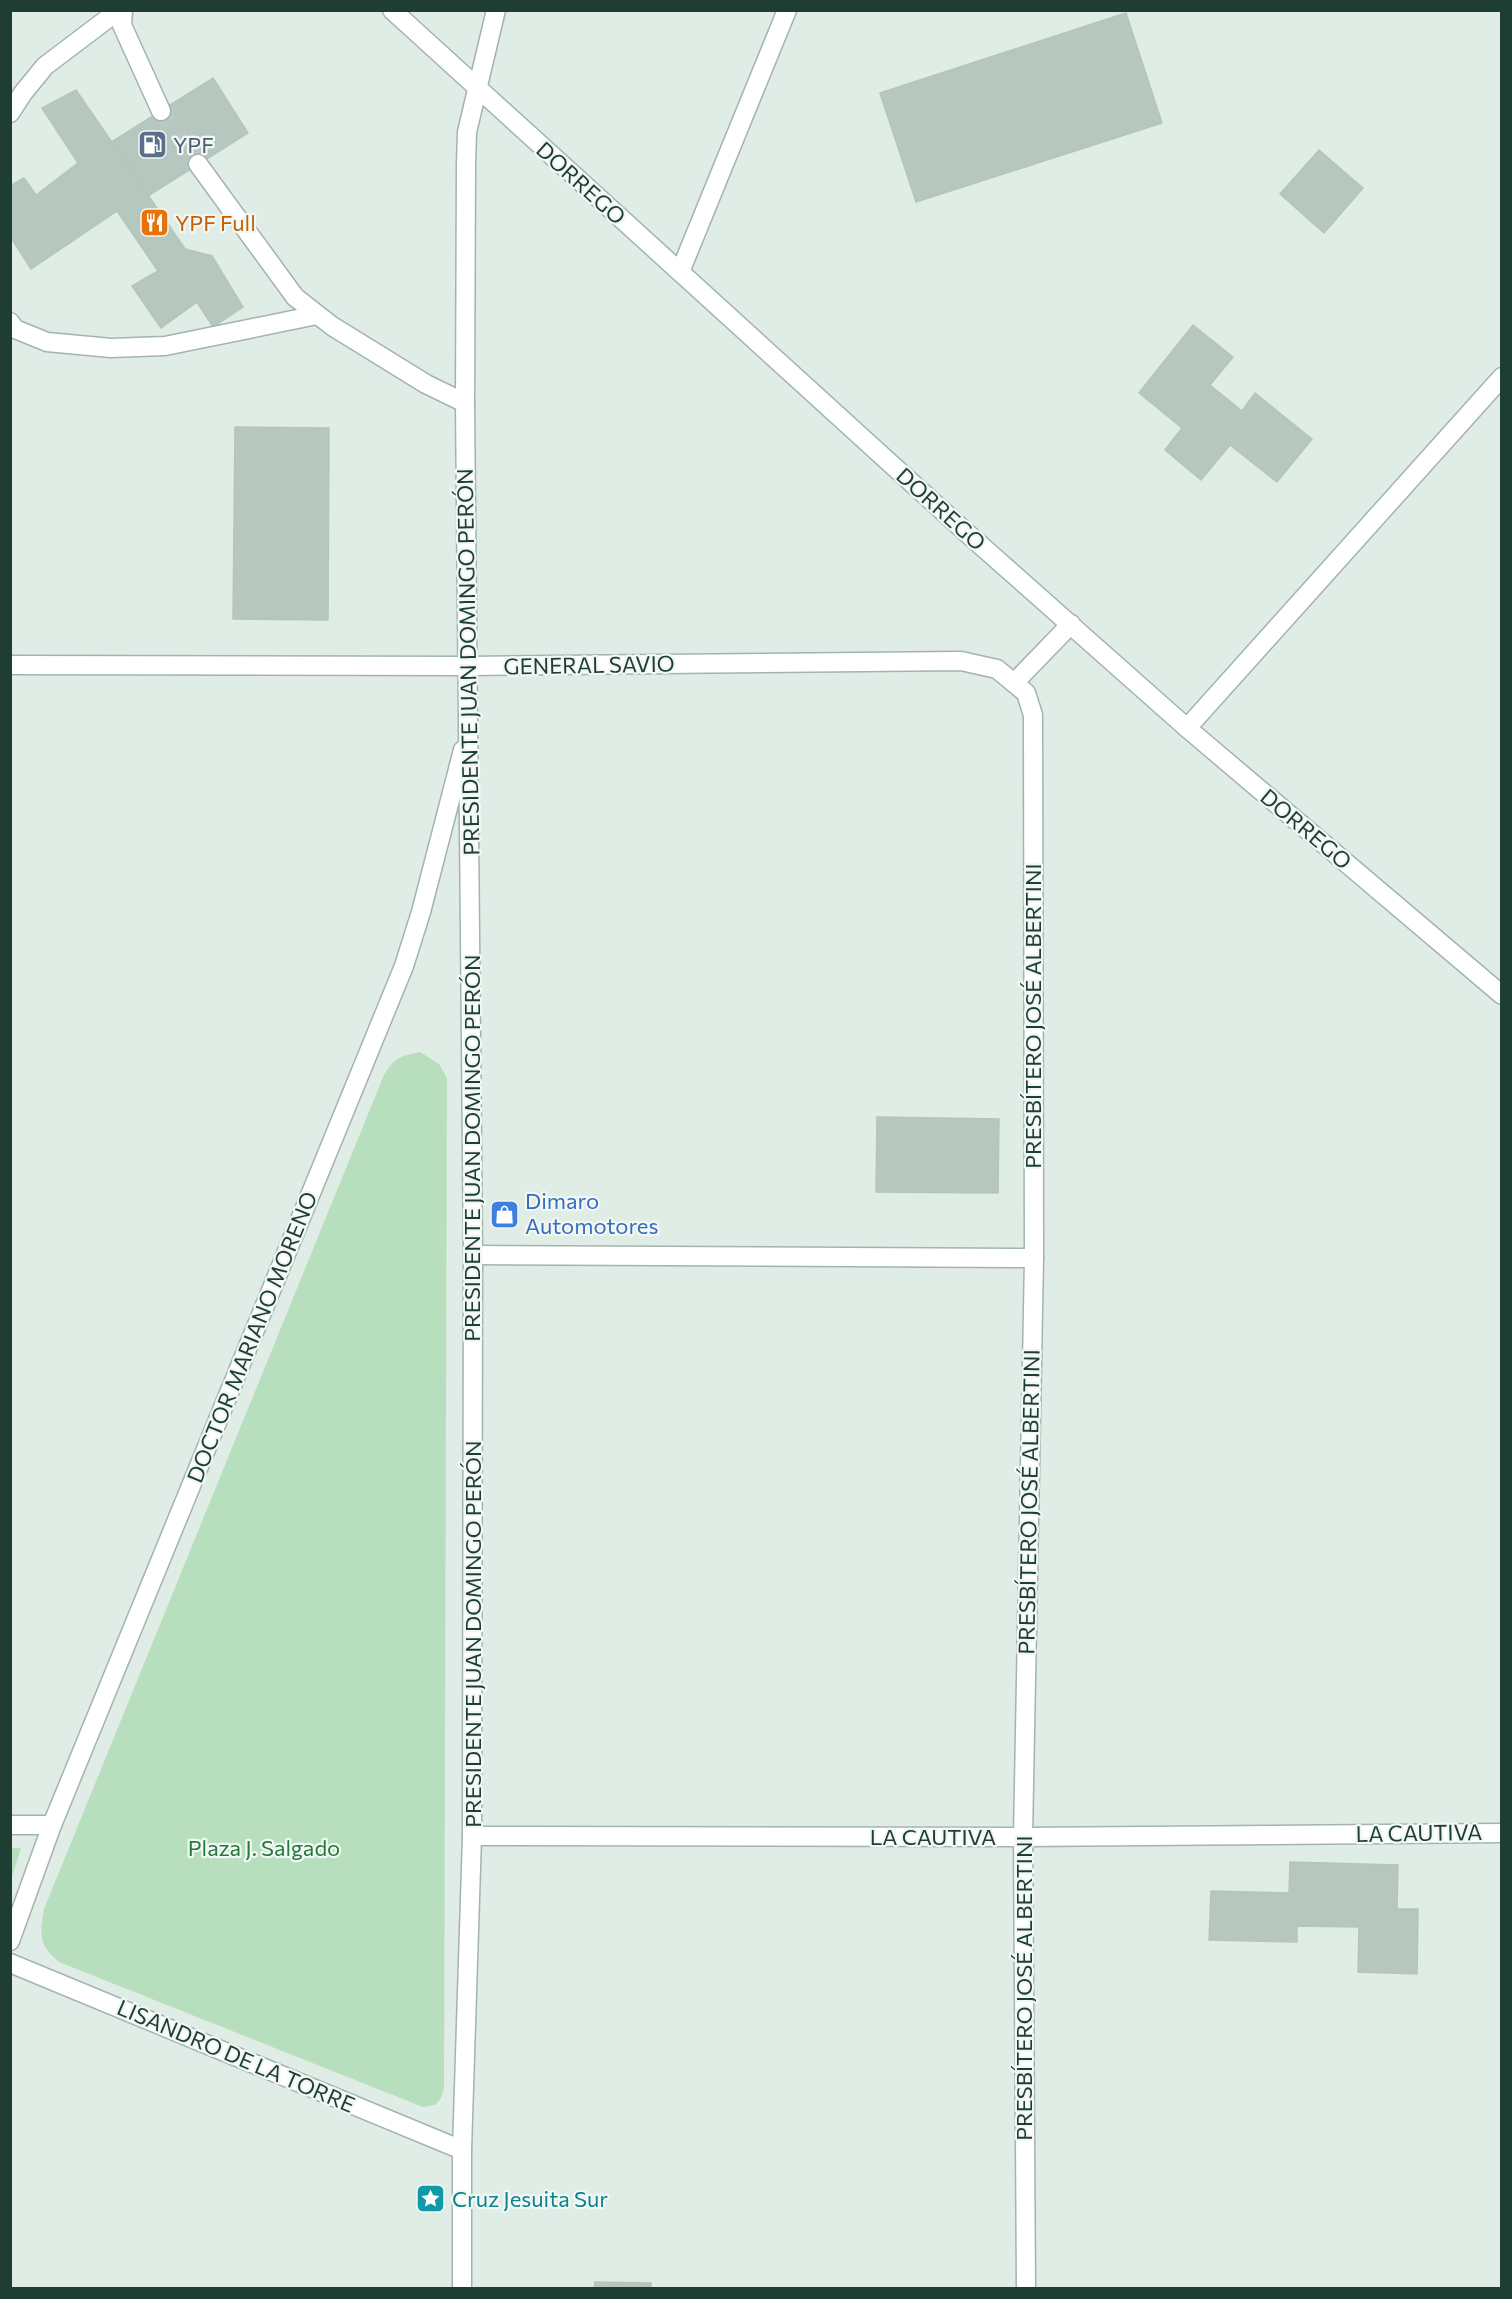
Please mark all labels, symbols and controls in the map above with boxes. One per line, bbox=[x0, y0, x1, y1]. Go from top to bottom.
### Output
fuel station icon: YPF bbox=[136, 129, 168, 161]
place label: YPF bbox=[173, 131, 214, 158]
street label: DORREGO bbox=[531, 136, 632, 230]
restaurant icon: YPF Full bbox=[138, 207, 170, 239]
place label: YPF Full bbox=[175, 209, 256, 236]
street label: DORREGO bbox=[891, 462, 992, 556]
street label: PRESIDENTE JUAN DOMINGO PERÓN bbox=[451, 468, 484, 856]
street label: GENERAL SAVIO bbox=[503, 650, 675, 679]
street label: DORREGO bbox=[1255, 783, 1357, 875]
street label: PRESBÍTERO JOSÉ ALBERTINI bbox=[1019, 863, 1046, 1169]
street label: PRESIDENTE JUAN DOMINGO PERÓN bbox=[458, 954, 485, 1342]
street label: DOCTOR MARIANO MORENO bbox=[181, 1187, 322, 1486]
place label: Dimaro Automotores bbox=[525, 1187, 658, 1239]
shop icon: Dimaro Automotores bbox=[488, 1198, 520, 1230]
street label: PRESBÍTERO JOSÉ ALBERTINI bbox=[1012, 1349, 1045, 1655]
street label: PRESIDENTE JUAN DOMINGO PERÓN bbox=[459, 1440, 486, 1828]
street label: LA CAUTIVA bbox=[1355, 1818, 1483, 1847]
street label: LA CAUTIVA bbox=[870, 1823, 996, 1850]
park label: Plaza J. Salgado bbox=[188, 1834, 340, 1861]
street label: PRESBÍTERO JOSÉ ALBERTINI bbox=[1010, 1835, 1037, 2141]
street label: LISANDRO DE LA TORRE bbox=[113, 1993, 359, 2118]
place icon: Cruz Jesuita Sur bbox=[415, 2183, 447, 2215]
place label: Cruz Jesuita Sur bbox=[452, 2185, 608, 2212]

